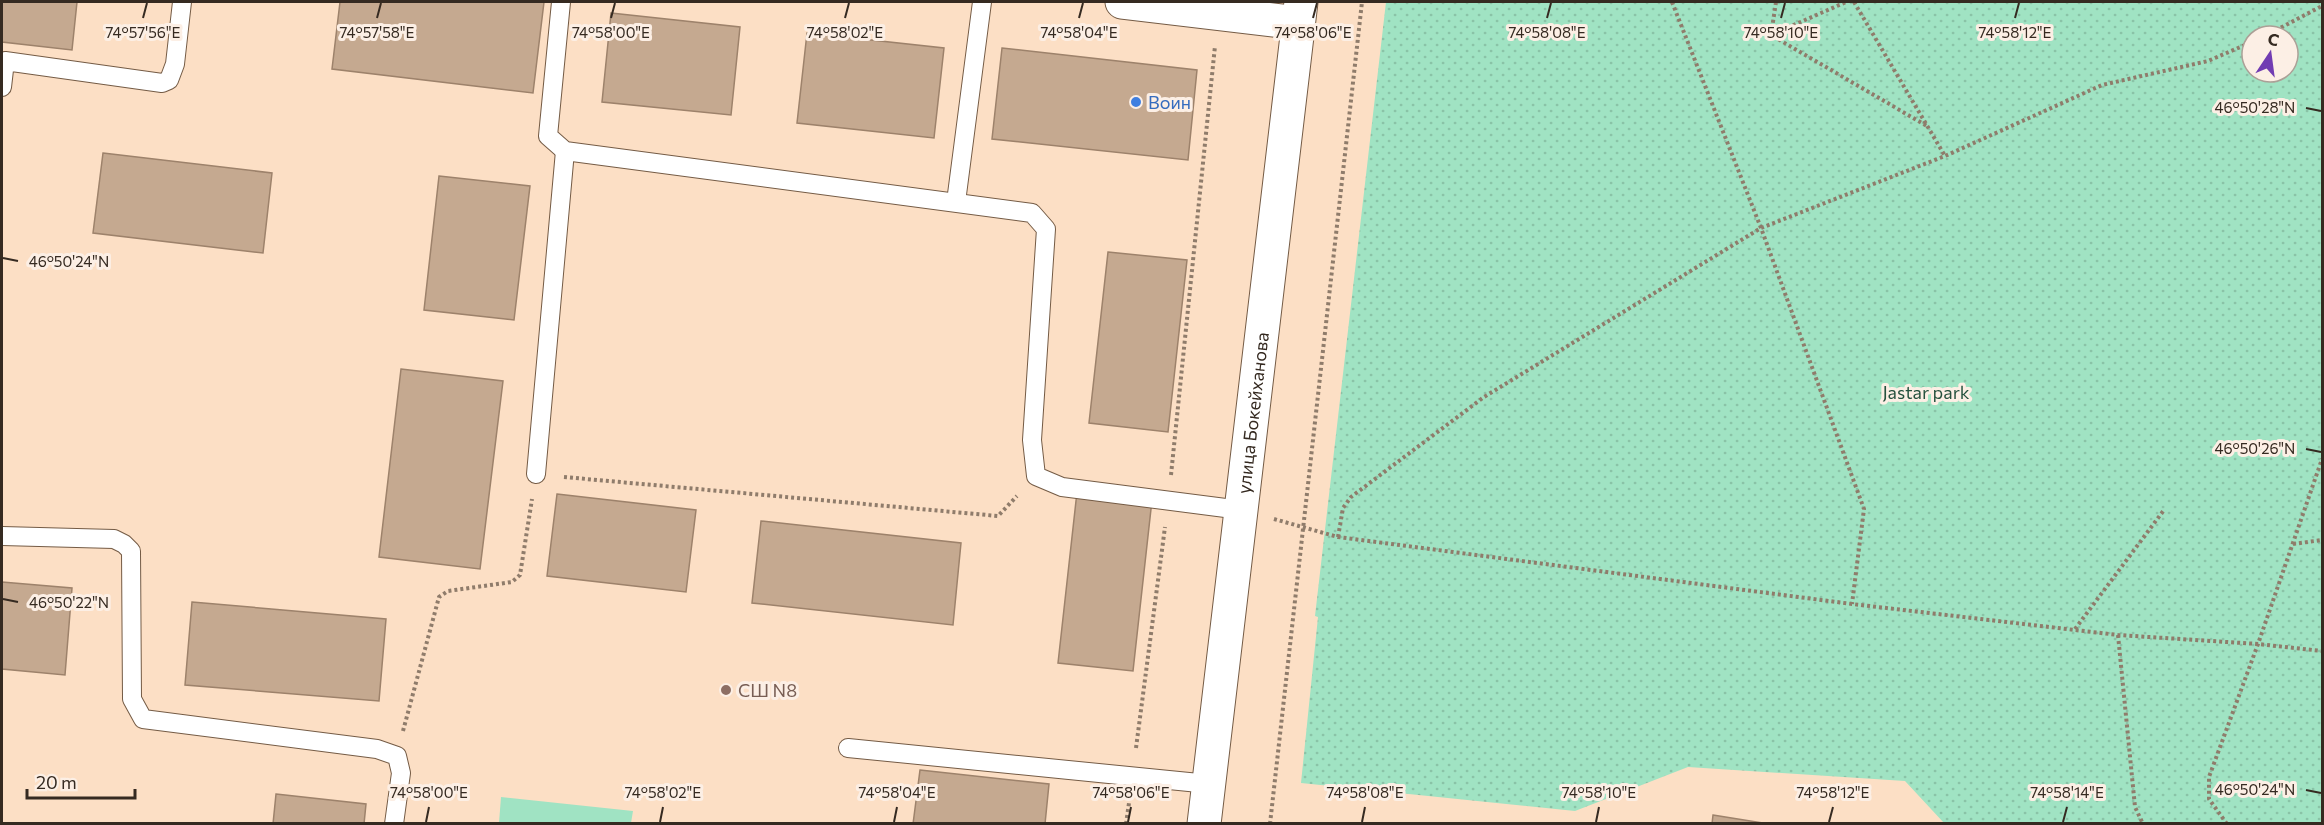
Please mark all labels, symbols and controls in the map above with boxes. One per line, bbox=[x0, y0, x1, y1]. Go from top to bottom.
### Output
text: 74°57'56"E bbox=[106, 23, 181, 41]
text: 74°57'58"E bbox=[340, 23, 415, 41]
text: 74°58'00"E bbox=[572, 23, 650, 41]
text: 74°58'02"E bbox=[807, 23, 883, 41]
text: 74°58'04"E bbox=[1040, 23, 1118, 41]
text: 74°58'06"E bbox=[1274, 23, 1352, 41]
text: 74°58'08"E bbox=[1508, 23, 1586, 41]
text: 74°58'10"E bbox=[1744, 23, 1818, 41]
text: 74°58'12"E bbox=[1978, 23, 2052, 41]
north arrow bbox=[2240, 24, 2300, 84]
text: С bbox=[2266, 28, 2281, 49]
place label: Воин bbox=[1148, 91, 1191, 113]
marker: Воин bbox=[1129, 95, 1143, 109]
text: 46°50'28"N bbox=[2215, 98, 2295, 116]
text: 46°50'24"N bbox=[29, 252, 109, 270]
street label: улица Бокейханова bbox=[1232, 331, 1273, 495]
park label: Jastar park bbox=[1882, 381, 1970, 403]
text: 46°50'26"N bbox=[2215, 439, 2295, 457]
text: 46°50'22"N bbox=[29, 593, 109, 611]
place label: СШ N8 bbox=[738, 679, 797, 701]
marker: СШ N8 bbox=[719, 683, 733, 697]
scale bar bbox=[27, 762, 135, 800]
text: 20 m bbox=[36, 771, 77, 793]
text: 46°50'24"N bbox=[2215, 780, 2295, 798]
text: 74°58'00"E bbox=[390, 783, 468, 801]
text: 74°58'02"E bbox=[625, 783, 701, 801]
text: 74°58'04"E bbox=[858, 783, 936, 801]
text: 74°58'06"E bbox=[1092, 783, 1170, 801]
text: 74°58'08"E bbox=[1326, 783, 1404, 801]
text: 74°58'10"E bbox=[1562, 783, 1636, 801]
text: 74°58'12"E bbox=[1796, 783, 1870, 801]
text: 74°58'14"E bbox=[2030, 783, 2104, 801]

